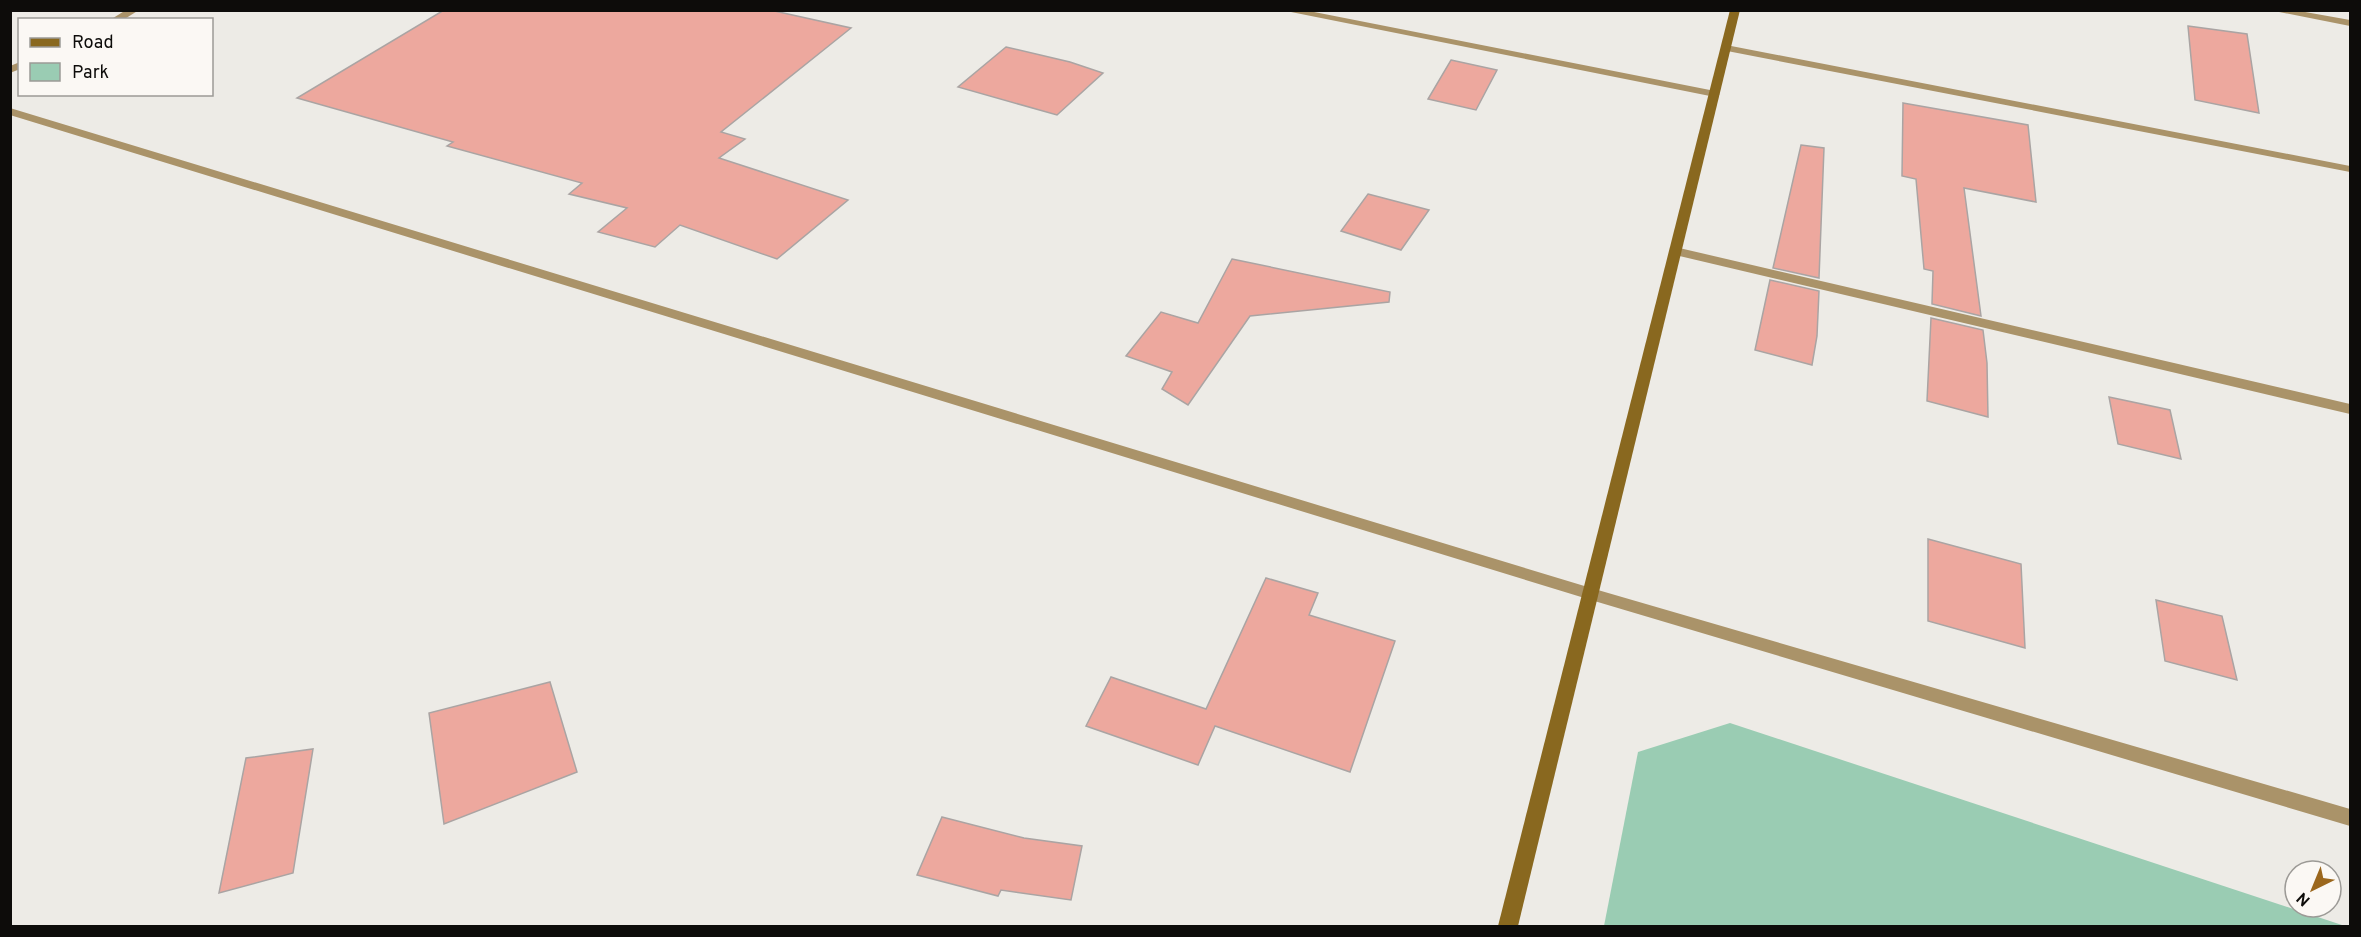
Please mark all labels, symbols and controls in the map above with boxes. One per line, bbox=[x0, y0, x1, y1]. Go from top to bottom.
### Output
legend bbox=[18, 18, 213, 96]
text: Road bbox=[72, 32, 114, 55]
text: Park bbox=[72, 62, 109, 85]
north arrow bbox=[2283, 859, 2343, 919]
text: N bbox=[2293, 887, 2315, 910]

